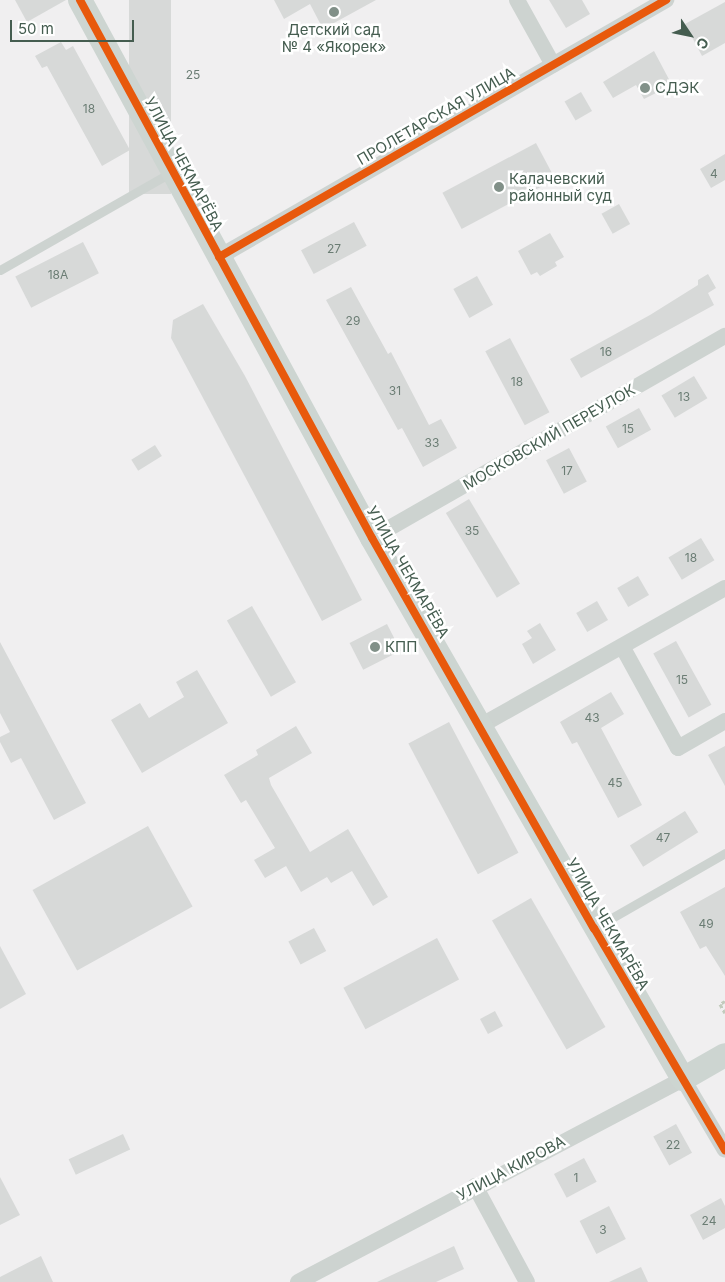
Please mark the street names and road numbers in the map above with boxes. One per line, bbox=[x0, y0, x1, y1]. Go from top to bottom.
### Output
street label: ПРОЛЕТАРСКАЯ УЛИЦА bbox=[354, 63, 518, 169]
street label: УЛИЦА ЧЕКМАРЁВА bbox=[141, 94, 227, 234]
street label: МОСКОВСКИЙ ПЕРЕУЛОК bbox=[460, 380, 638, 494]
street label: УЛИЦА ЧЕКМАРЁВА bbox=[363, 503, 453, 641]
street label: УЛИЦА ЧЕКМАРЁВА bbox=[563, 855, 653, 993]
street label: УЛИЦА КИРОВА bbox=[454, 1132, 568, 1204]

